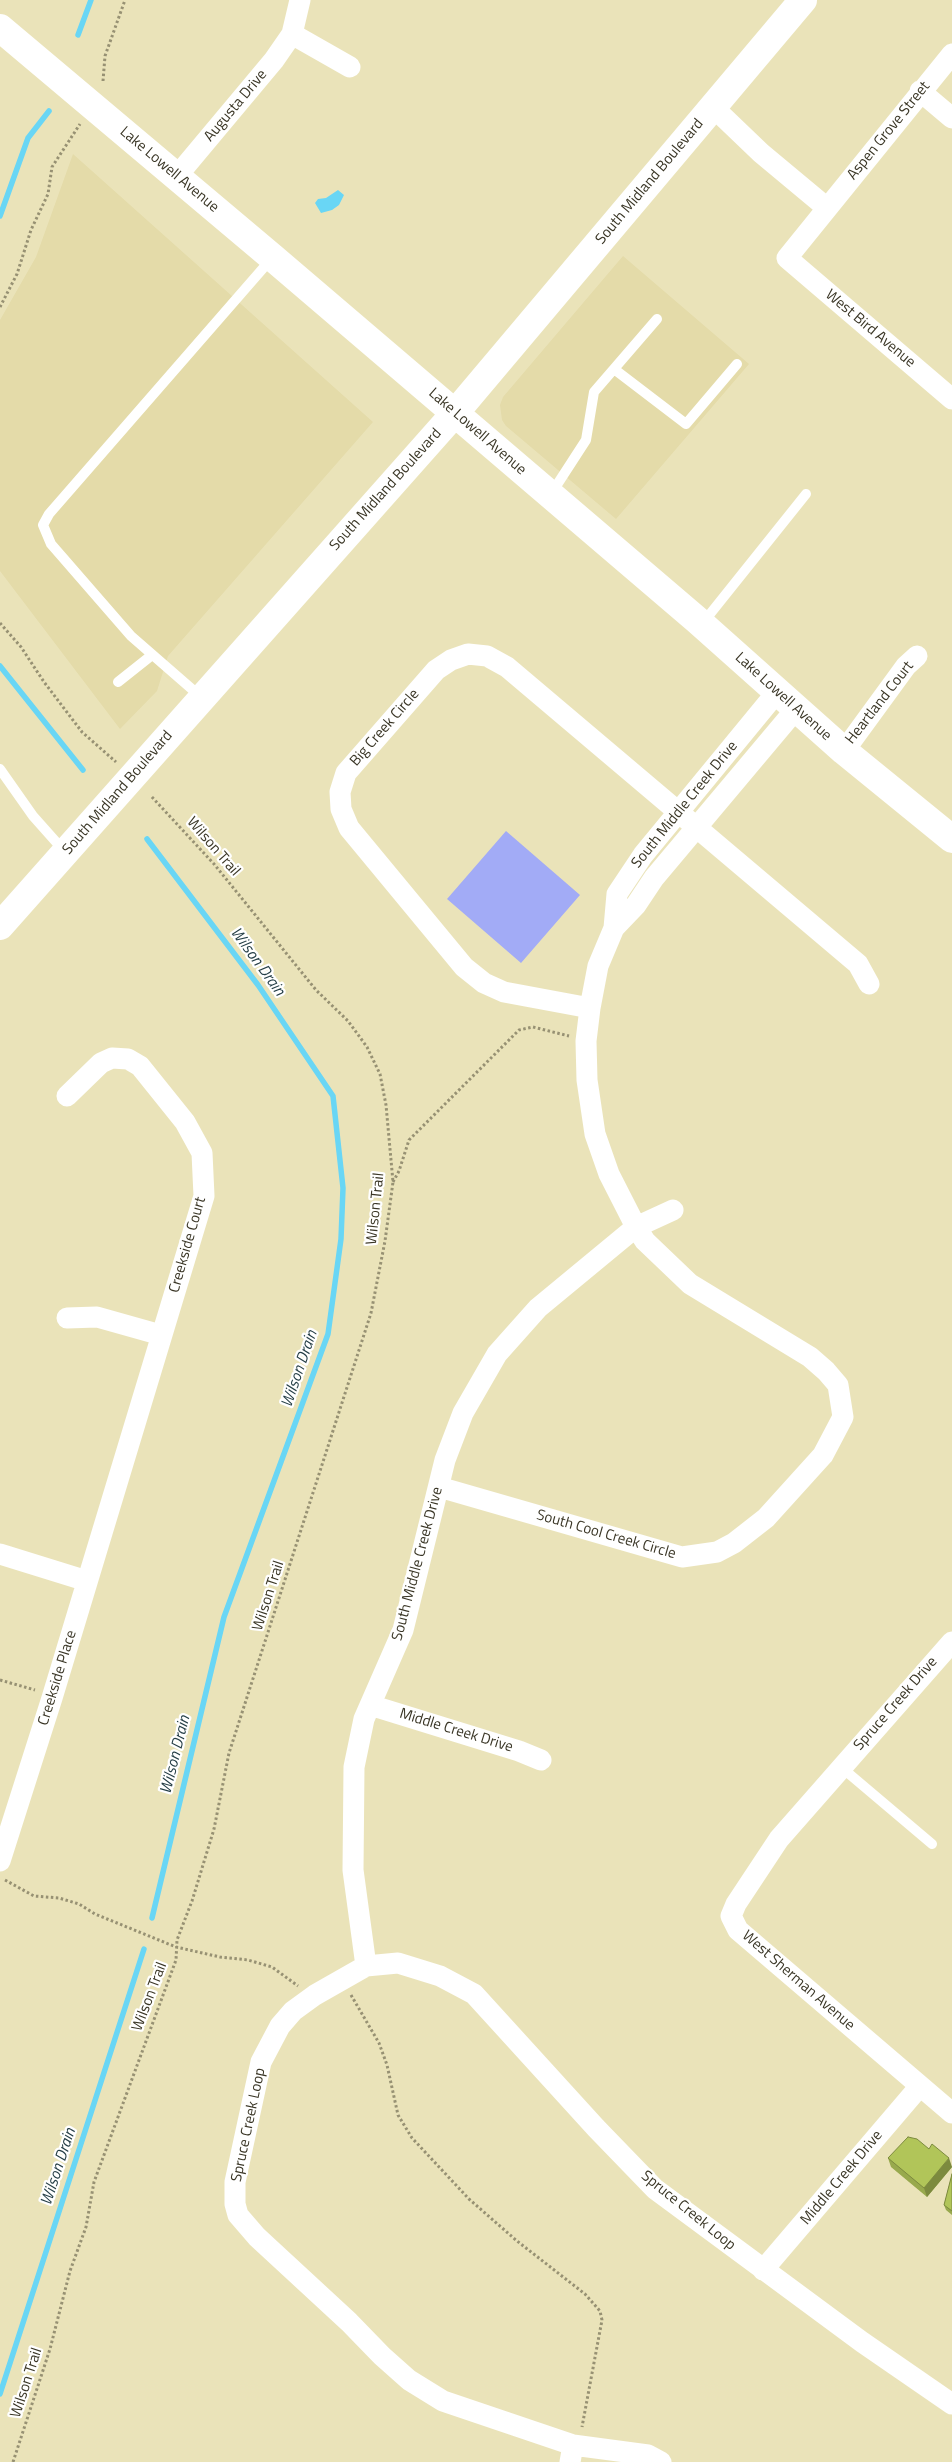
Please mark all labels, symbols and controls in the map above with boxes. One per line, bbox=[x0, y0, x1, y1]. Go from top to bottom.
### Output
street label: Augusta Drive bbox=[201, 66, 271, 146]
street label: Aspen Grove Street bbox=[844, 78, 934, 184]
street label: South Midland Boulevard bbox=[592, 116, 708, 248]
street label: Lake Lowell Avenue bbox=[116, 123, 222, 217]
street label: West Bird Avenue bbox=[821, 286, 919, 372]
street label: Lake Lowell Avenue bbox=[424, 385, 530, 479]
street label: South Midland Boulevard bbox=[326, 425, 446, 555]
street label: Lake Lowell Avenue bbox=[731, 649, 835, 745]
street label: Heartland Court bbox=[842, 658, 918, 748]
street label: Big Creek Circle bbox=[347, 686, 423, 770]
street label: South Midland Boulevard bbox=[59, 727, 177, 859]
street label: South Middle Creek Drive bbox=[628, 738, 742, 872]
street label: Wilson Trail bbox=[182, 814, 244, 880]
water label: Wilson Drain bbox=[226, 924, 288, 1000]
street label: Wilson Trail bbox=[363, 1172, 389, 1246]
street label: Creekside Court bbox=[166, 1195, 210, 1295]
water label: Wilson Drain bbox=[278, 1328, 322, 1410]
street label: South Middle Creek Drive bbox=[389, 1485, 447, 1643]
street label: South Cool Creek Circle bbox=[534, 1506, 678, 1564]
street label: Wilson Trail bbox=[249, 1559, 289, 1633]
street label: Creekside Place bbox=[35, 1628, 81, 1728]
street label: Spruce Creek Drive bbox=[850, 1654, 942, 1754]
street label: Middle Creek Drive bbox=[397, 1705, 515, 1757]
water label: Wilson Drain bbox=[157, 1714, 195, 1796]
street label: West Sherman Avenue bbox=[738, 1927, 858, 2035]
street label: Wilson Trail bbox=[129, 1960, 171, 2034]
street label: Spruce Creek Loop bbox=[228, 2066, 270, 2184]
water label: Wilson Drain bbox=[37, 2126, 81, 2208]
street label: Middle Creek Drive bbox=[797, 2127, 887, 2229]
street label: Spruce Creek Loop bbox=[637, 2167, 739, 2255]
street label: Wilson Trail bbox=[7, 2346, 47, 2420]

